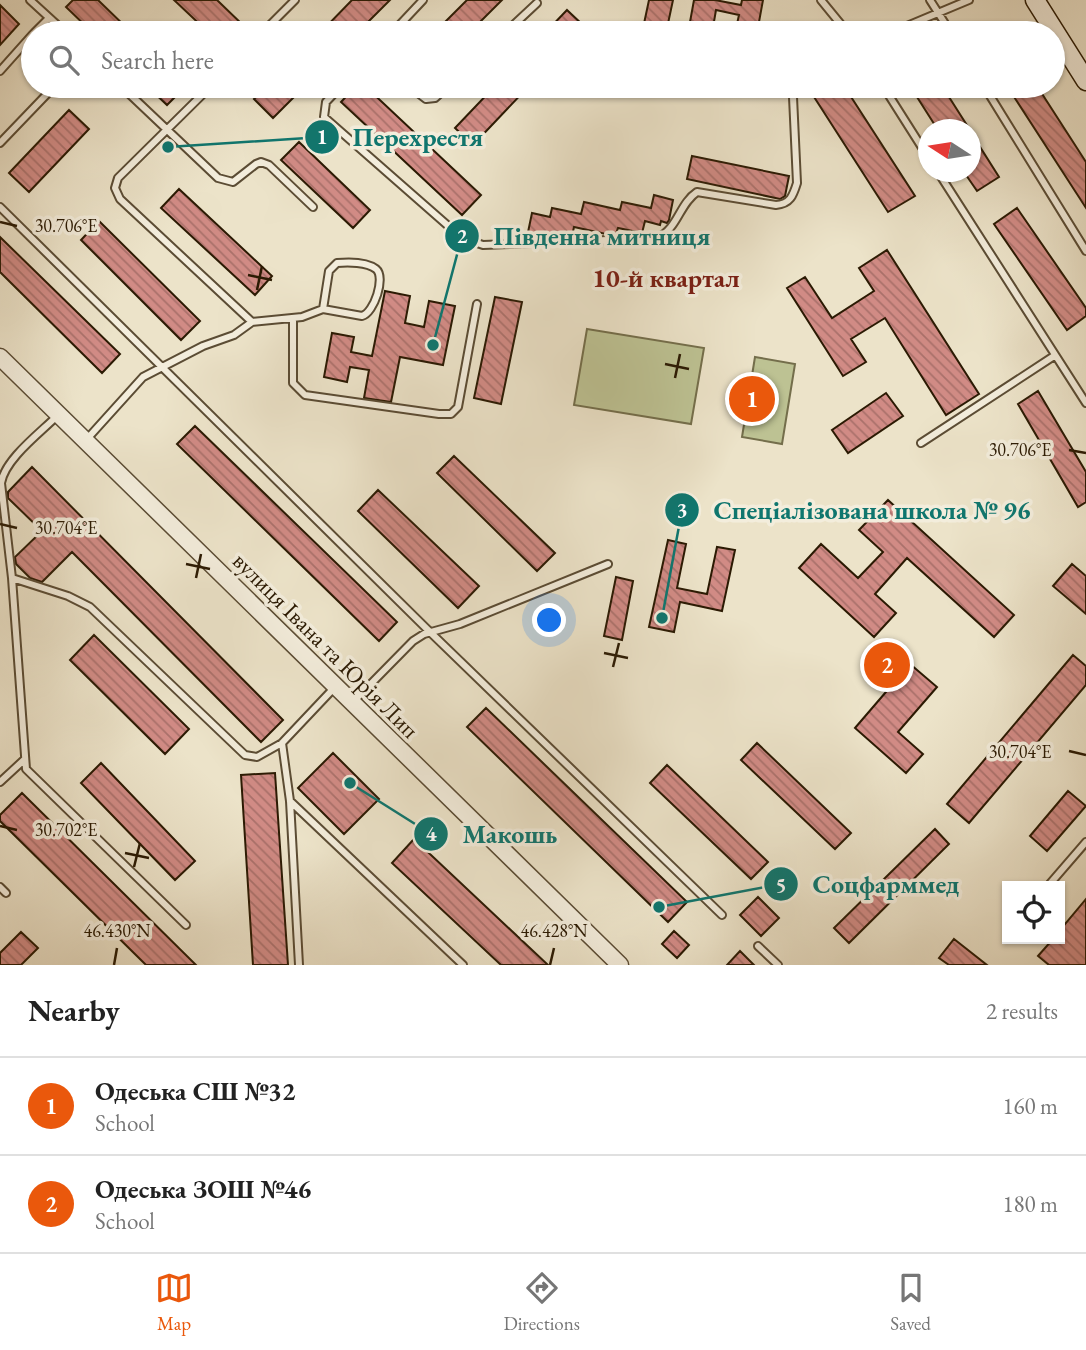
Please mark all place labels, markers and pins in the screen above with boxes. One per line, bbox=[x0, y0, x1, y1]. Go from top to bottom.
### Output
callout: Перехрестя bbox=[304, 113, 497, 160]
callout: Південна митниця bbox=[445, 212, 724, 259]
pin: 1 bbox=[729, 373, 775, 425]
callout: Спеціалізована школа № 96 bbox=[664, 486, 1045, 533]
pin: 2 bbox=[864, 639, 910, 691]
callout: Макошь bbox=[414, 810, 572, 857]
callout: Соцфарммед bbox=[764, 861, 974, 908]

